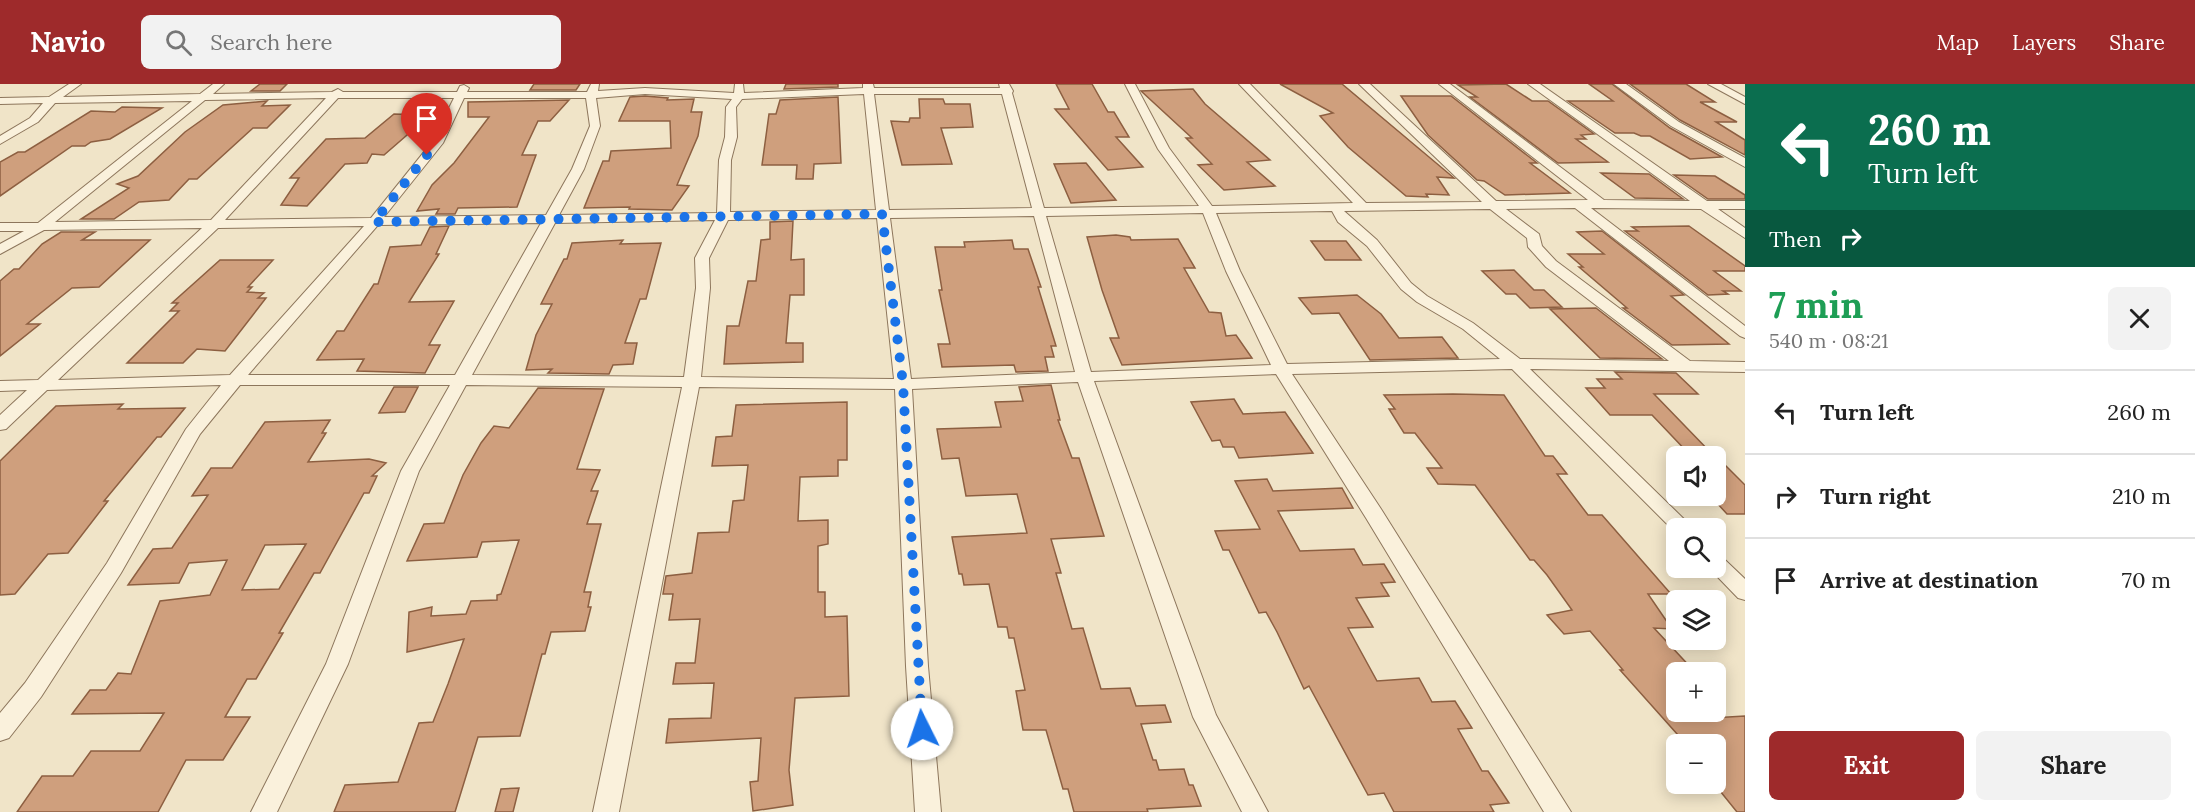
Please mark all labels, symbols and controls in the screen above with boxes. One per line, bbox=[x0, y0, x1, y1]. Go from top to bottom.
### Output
search box bbox=[141, 15, 561, 69]
text: Navio bbox=[30, 24, 105, 60]
icon: search bbox=[162, 26, 195, 59]
text: Search here bbox=[210, 28, 332, 56]
text: Map bbox=[1936, 29, 1979, 56]
text: Layers bbox=[2012, 29, 2076, 56]
text: Share bbox=[2109, 29, 2165, 56]
pin bbox=[401, 93, 452, 155]
icon: arrive bbox=[410, 102, 443, 135]
text: 260 m bbox=[1868, 103, 1991, 157]
icon: left bbox=[1769, 108, 1847, 186]
text: Turn left bbox=[1868, 156, 1978, 190]
icon: right bbox=[1834, 222, 1867, 255]
text: Then bbox=[1769, 225, 1822, 253]
text: 7 min bbox=[1769, 282, 1863, 328]
button: close bbox=[2108, 287, 2171, 350]
text: 540 m · 08:21 bbox=[1769, 328, 1889, 353]
icon: left bbox=[1769, 396, 1802, 429]
text: Turn left bbox=[1820, 398, 1914, 426]
text: 260 m bbox=[2107, 398, 2171, 426]
map controls bbox=[1666, 446, 1726, 794]
button: sound bbox=[1666, 446, 1726, 506]
icon: right bbox=[1769, 480, 1802, 513]
text: Turn right bbox=[1820, 482, 1931, 510]
text: 210 m bbox=[2112, 482, 2171, 510]
button: search bbox=[1666, 518, 1726, 578]
icon: arrive bbox=[1769, 564, 1802, 597]
text: Arrive at destination bbox=[1820, 566, 2038, 594]
text: 70 m bbox=[2122, 566, 2171, 594]
button: layers bbox=[1666, 590, 1726, 650]
button: + bbox=[1666, 662, 1726, 722]
position arrow bbox=[890, 697, 954, 761]
button: Exit bbox=[1769, 731, 1964, 800]
button: Share bbox=[1976, 731, 2171, 800]
button: − bbox=[1666, 734, 1726, 794]

